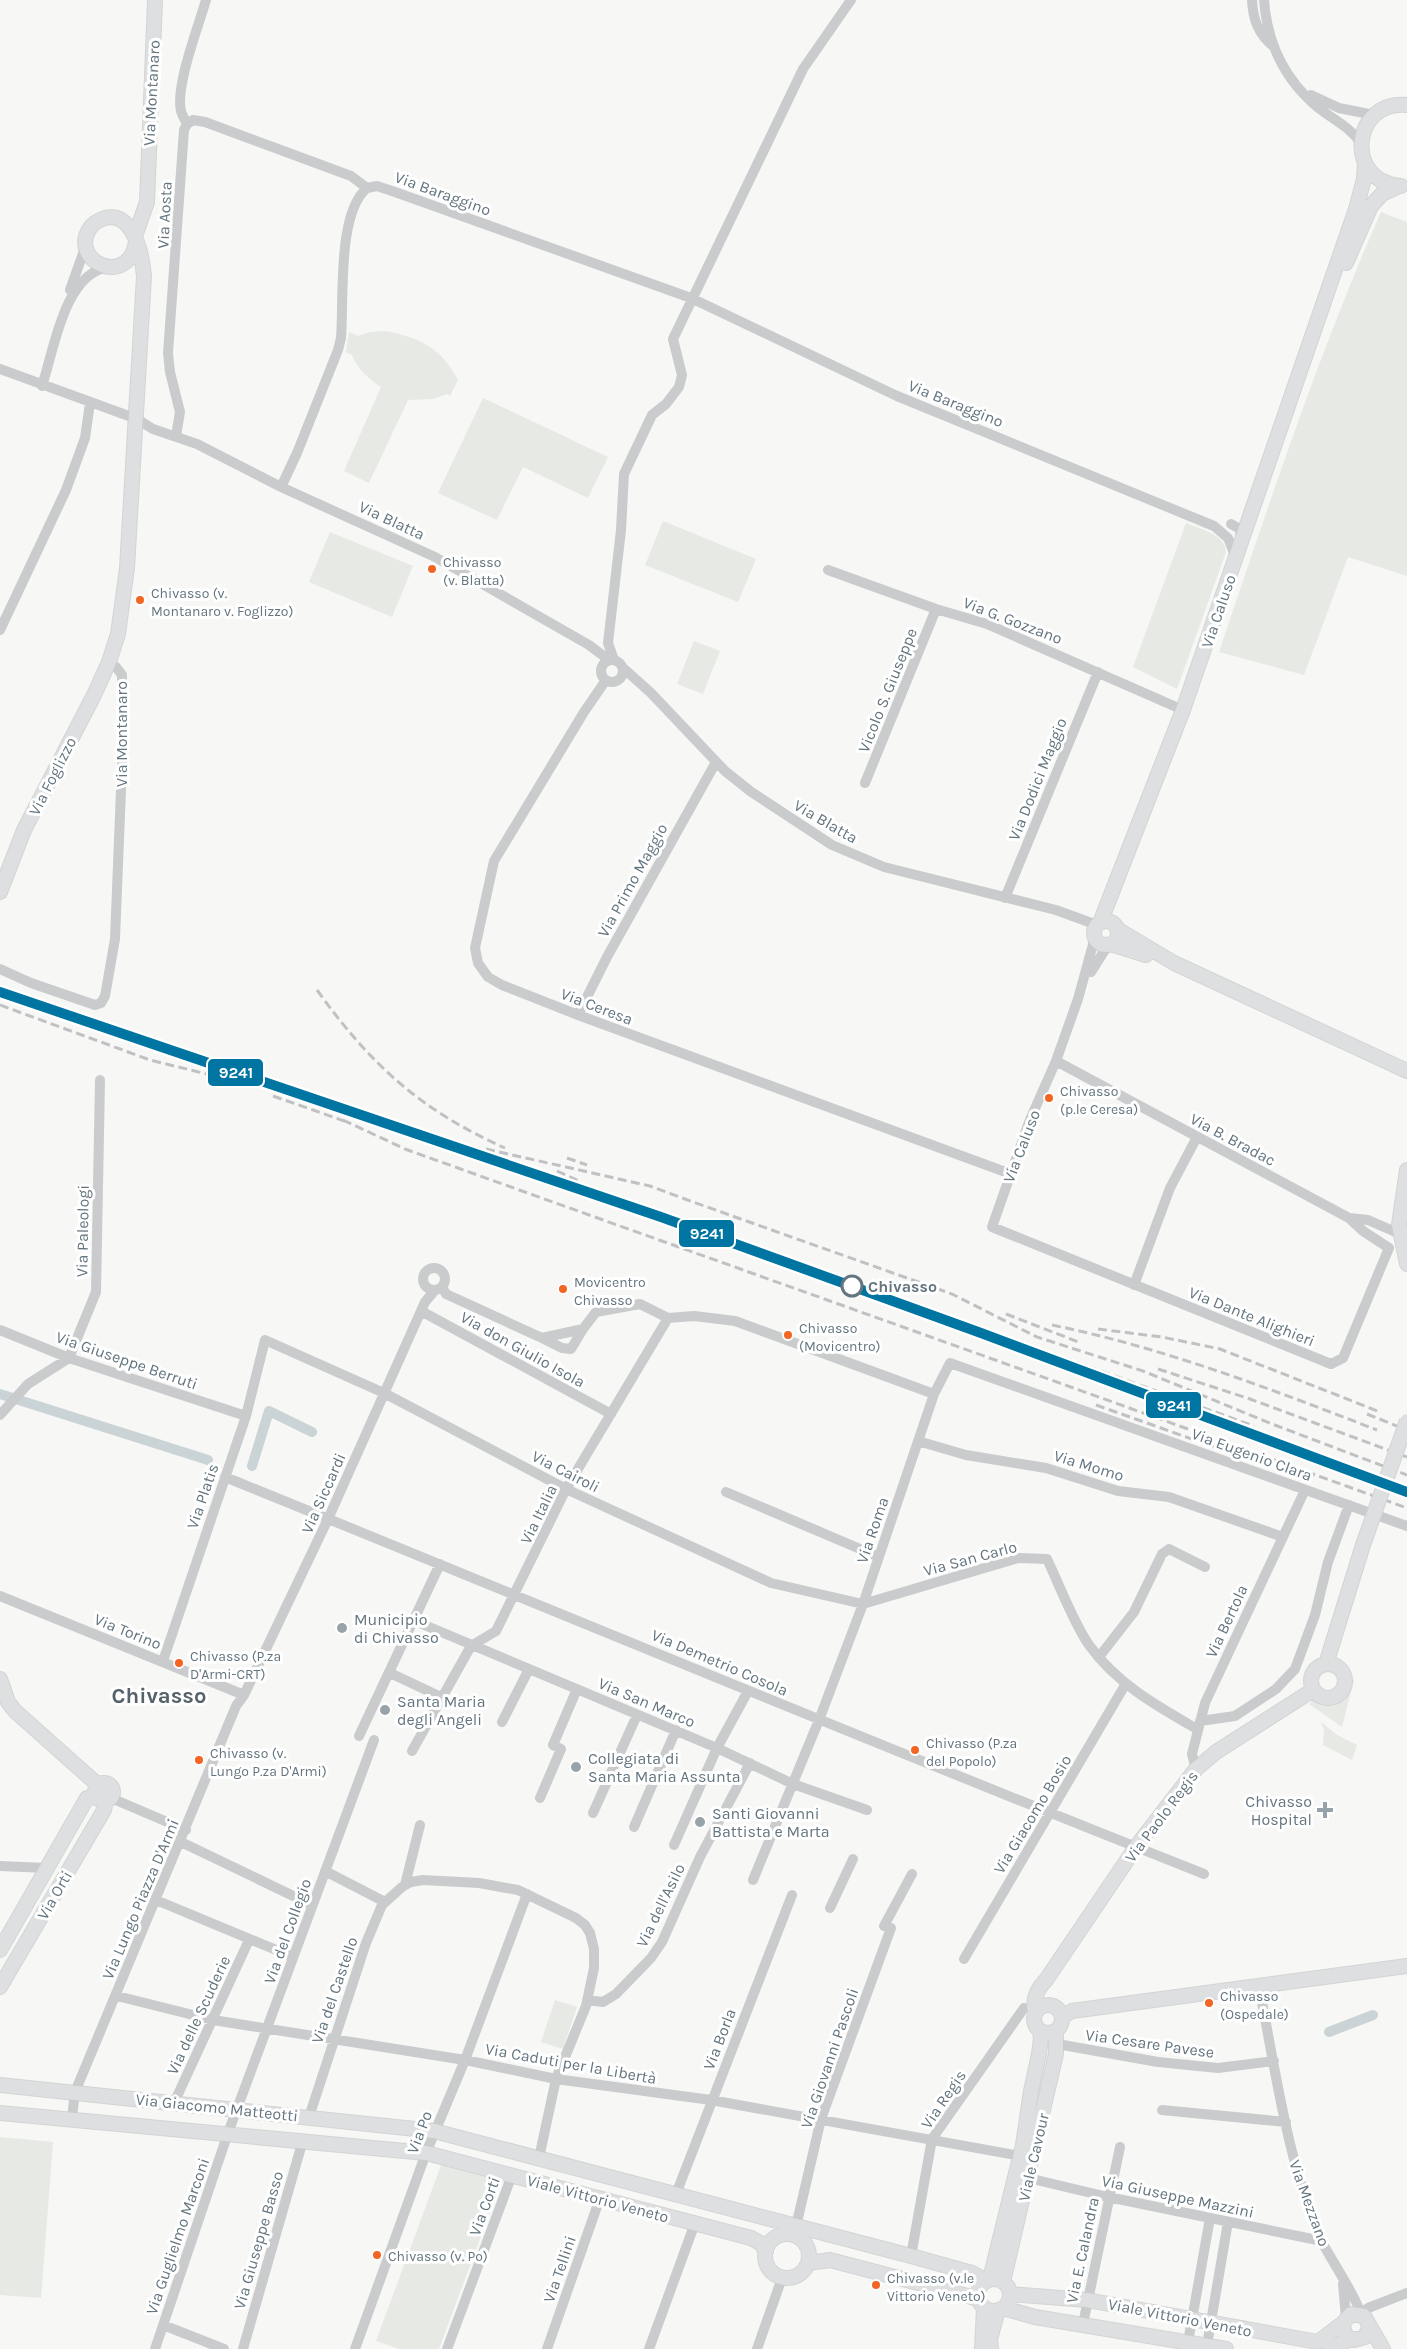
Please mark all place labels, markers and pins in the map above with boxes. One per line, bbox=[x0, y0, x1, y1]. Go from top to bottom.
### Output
place label: Chivasso (v. Blatta) bbox=[443, 554, 504, 589]
marker: Chivasso (v. Blatta) bbox=[426, 563, 438, 575]
place label: Chivasso (v. Montanaro v. Foglizzo) bbox=[151, 585, 294, 620]
marker: Chivasso (v. Montanaro v. Foglizzo) bbox=[134, 594, 146, 606]
place label: Chivasso (p.le Ceresa) bbox=[1060, 1083, 1138, 1118]
marker: Chivasso (p.le Ceresa) bbox=[1043, 1092, 1055, 1104]
place label: Movicentro Chivasso bbox=[574, 1274, 646, 1309]
marker: Chivasso bbox=[841, 1275, 863, 1297]
place label: Chivasso bbox=[868, 1277, 937, 1296]
marker: Movicentro Chivasso bbox=[557, 1283, 569, 1295]
place label: Chivasso (Movicentro) bbox=[799, 1320, 881, 1355]
marker: Chivasso (Movicentro) bbox=[782, 1329, 794, 1341]
place label: Municipio di Chivasso bbox=[354, 1610, 439, 1647]
marker: Municipio di Chivasso bbox=[335, 1621, 349, 1635]
place label: Chivasso (P.za D'Armi-CRT) bbox=[190, 1648, 281, 1683]
marker: Chivasso (P.za D'Armi-CRT) bbox=[173, 1657, 185, 1669]
place label: Santa Maria degli Angeli bbox=[397, 1692, 485, 1729]
marker: Santa Maria degli Angeli bbox=[378, 1703, 392, 1717]
place label: Chivasso (P.za del Popolo) bbox=[926, 1735, 1017, 1770]
marker: Chivasso (P.za del Popolo) bbox=[909, 1744, 921, 1756]
place label: Chivasso (v. Lungo P.za D'Armi) bbox=[210, 1745, 327, 1780]
place label: Collegiata di Santa Maria Assunta bbox=[588, 1749, 740, 1786]
marker: Chivasso (v. Lungo P.za D'Armi) bbox=[193, 1754, 205, 1766]
marker: Collegiata di Santa Maria Assunta bbox=[569, 1760, 583, 1774]
place label: Chivasso Hospital bbox=[1245, 1792, 1312, 1829]
marker: Chivasso Hospital bbox=[1316, 1801, 1334, 1819]
place label: Santi Giovanni Battista e Marta bbox=[712, 1804, 830, 1841]
marker: Santi Giovanni Battista e Marta bbox=[693, 1815, 707, 1829]
place label: Chivasso (Ospedale) bbox=[1220, 1988, 1289, 2023]
marker: Chivasso (Ospedale) bbox=[1203, 1997, 1215, 2009]
place label: Chivasso (v. Po) bbox=[388, 2248, 488, 2265]
marker: Chivasso (v. Po) bbox=[371, 2249, 383, 2261]
place label: Chivasso (v.le Vittorio Veneto) bbox=[887, 2270, 986, 2305]
marker: Chivasso (v.le Vittorio Veneto) bbox=[870, 2279, 882, 2291]

